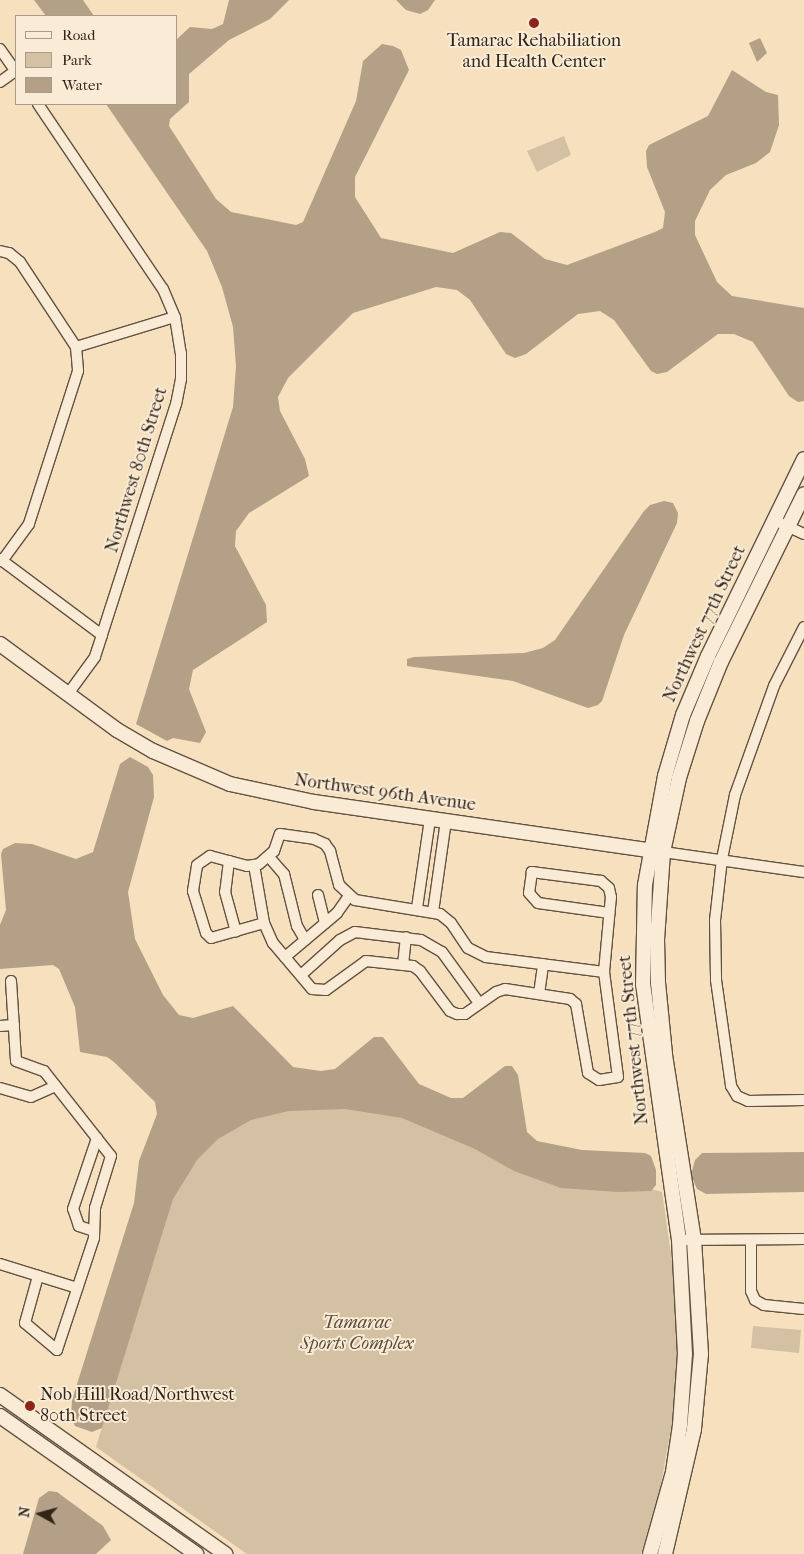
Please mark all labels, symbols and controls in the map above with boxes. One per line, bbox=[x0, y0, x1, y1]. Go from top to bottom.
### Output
legend bbox=[15, 15, 178, 105]
marker: Tamarac Rehabiliation and Health Center bbox=[528, 17, 540, 29]
text: Road bbox=[62, 26, 95, 44]
place label: Tamarac Rehabiliation and Health Center bbox=[447, 31, 621, 74]
text: Park bbox=[62, 51, 92, 69]
text: Water bbox=[62, 76, 102, 94]
street label: Northwest 80th Street bbox=[102, 385, 172, 555]
street label: Northwest 77th Street bbox=[659, 542, 751, 706]
street label: Northwest 96th Avenue bbox=[293, 770, 477, 816]
street label: Northwest 77th Street bbox=[614, 954, 654, 1126]
park label: Tamarac Sports Complex bbox=[300, 1313, 414, 1356]
place label: Nob Hill Road/Northwest 80th Street bbox=[40, 1385, 235, 1428]
marker: Nob Hill Road/Northwest 80th Street bbox=[24, 1400, 36, 1412]
north arrow bbox=[15, 1489, 65, 1539]
text: N bbox=[16, 1506, 34, 1518]

